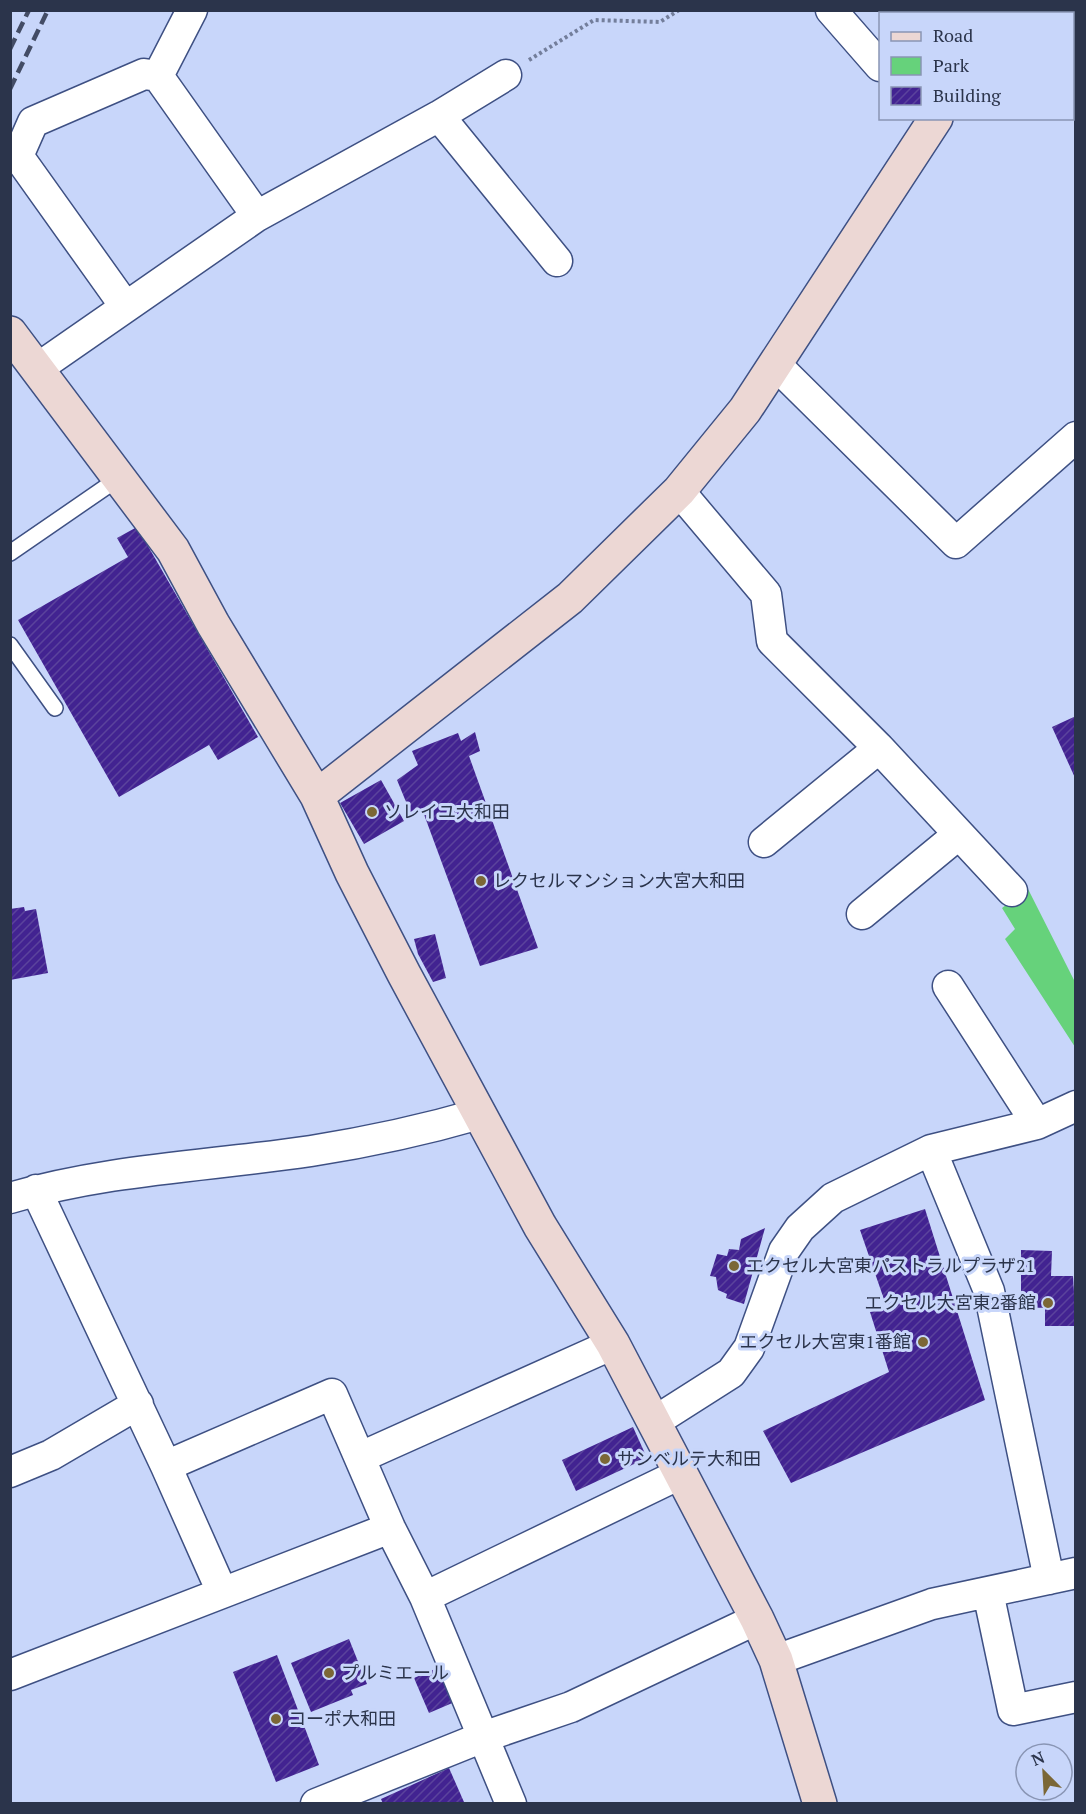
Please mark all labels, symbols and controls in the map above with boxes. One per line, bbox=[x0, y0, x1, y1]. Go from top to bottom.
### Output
legend bbox=[879, 12, 1074, 120]
text: Road bbox=[933, 23, 973, 47]
text: Park bbox=[933, 53, 970, 77]
text: Building bbox=[933, 83, 1001, 107]
place label: ソレイユ大和田 bbox=[384, 799, 510, 823]
marker: ソレイユ大和田 bbox=[365, 805, 379, 819]
place label: レクセルマンション大宮大和田 bbox=[493, 868, 745, 892]
marker: レクセルマンション大宮大和田 bbox=[474, 874, 488, 888]
place label: エクセル大宮東パストラルプラザ21 bbox=[746, 1253, 1035, 1277]
marker: エクセル大宮東パストラルプラザ21 bbox=[727, 1259, 741, 1273]
place label: エクセル大宮東2番館 bbox=[864, 1290, 1036, 1314]
marker: エクセル大宮東2番館 bbox=[1041, 1296, 1055, 1310]
place label: エクセル大宮東1番館 bbox=[739, 1329, 911, 1353]
marker: エクセル大宮東1番館 bbox=[916, 1335, 930, 1349]
place label: サンベルテ大和田 bbox=[617, 1446, 761, 1470]
marker: サンベルテ大和田 bbox=[598, 1452, 612, 1466]
place label: プルミエール bbox=[341, 1660, 449, 1684]
marker: プルミエール bbox=[322, 1666, 336, 1680]
place label: コーポ大和田 bbox=[288, 1706, 396, 1730]
marker: コーポ大和田 bbox=[269, 1712, 283, 1726]
north arrow bbox=[1014, 1742, 1074, 1802]
text: N bbox=[1028, 1746, 1048, 1771]

